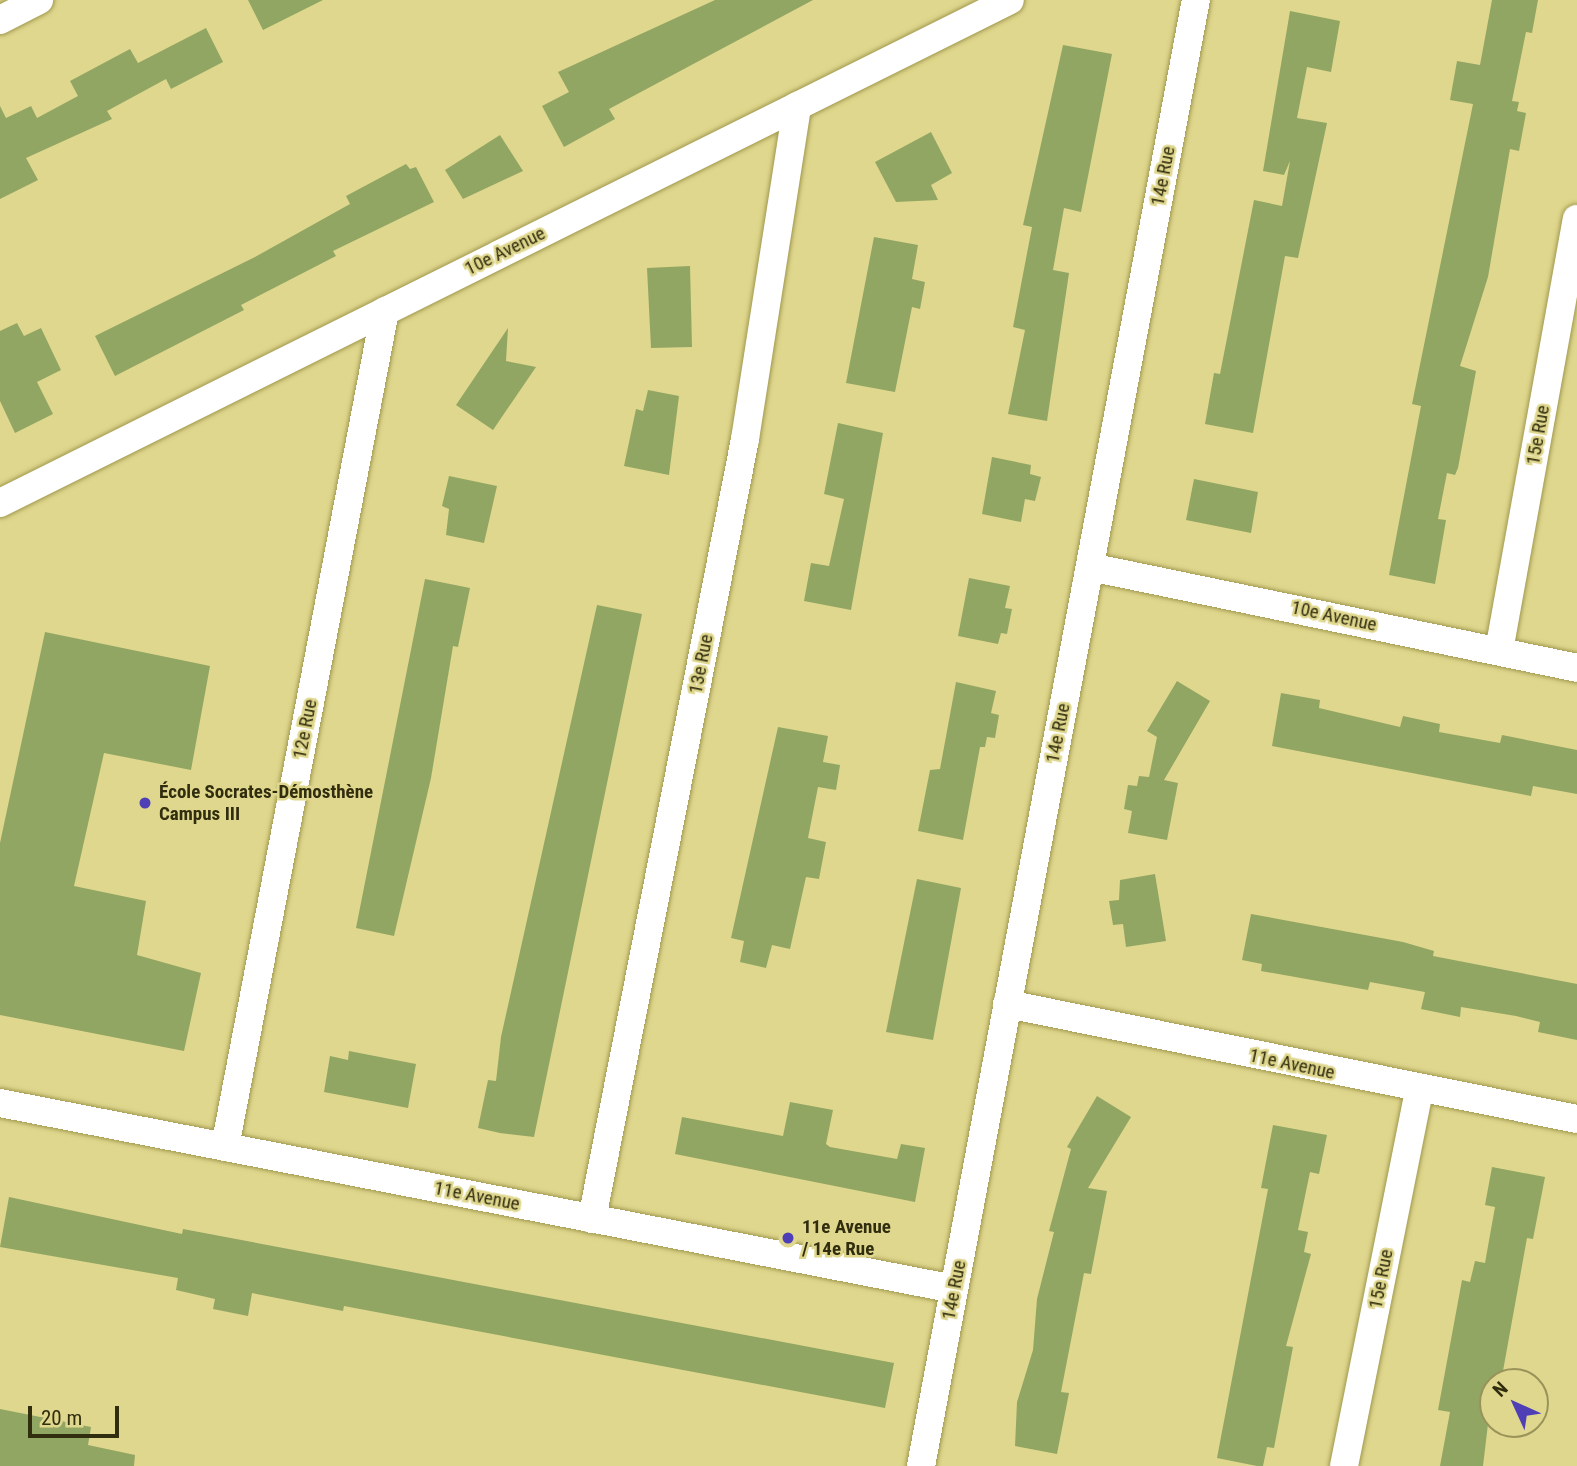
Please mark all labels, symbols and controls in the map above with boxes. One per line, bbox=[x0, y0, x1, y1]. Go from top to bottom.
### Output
street label: 14e Rue bbox=[1146, 144, 1180, 208]
street label: 10e Avenue bbox=[461, 222, 549, 280]
street label: 15e Rue bbox=[1522, 403, 1554, 467]
street label: 10e Avenue bbox=[1289, 596, 1379, 636]
street label: 13e Rue bbox=[684, 632, 718, 696]
street label: 12e Rue bbox=[288, 697, 322, 761]
street label: 14e Rue bbox=[1041, 701, 1075, 765]
place label: École Socrates-Démosthène Campus III bbox=[159, 781, 373, 825]
marker: École Socrates-Démosthène Campus III bbox=[137, 795, 153, 811]
street label: 11e Avenue bbox=[1247, 1044, 1337, 1084]
street label: 11e Avenue bbox=[432, 1177, 522, 1215]
place label: 11e Avenue / 14e Rue bbox=[802, 1216, 891, 1260]
marker: 11e Avenue / 14e Rue bbox=[780, 1230, 796, 1246]
street label: 15e Rue bbox=[1364, 1247, 1398, 1311]
street label: 14e Rue bbox=[937, 1258, 971, 1322]
north arrow bbox=[1479, 1368, 1549, 1438]
text: N bbox=[1488, 1377, 1512, 1401]
scale bar bbox=[32, 1392, 122, 1436]
text: 20 m bbox=[41, 1406, 82, 1430]

